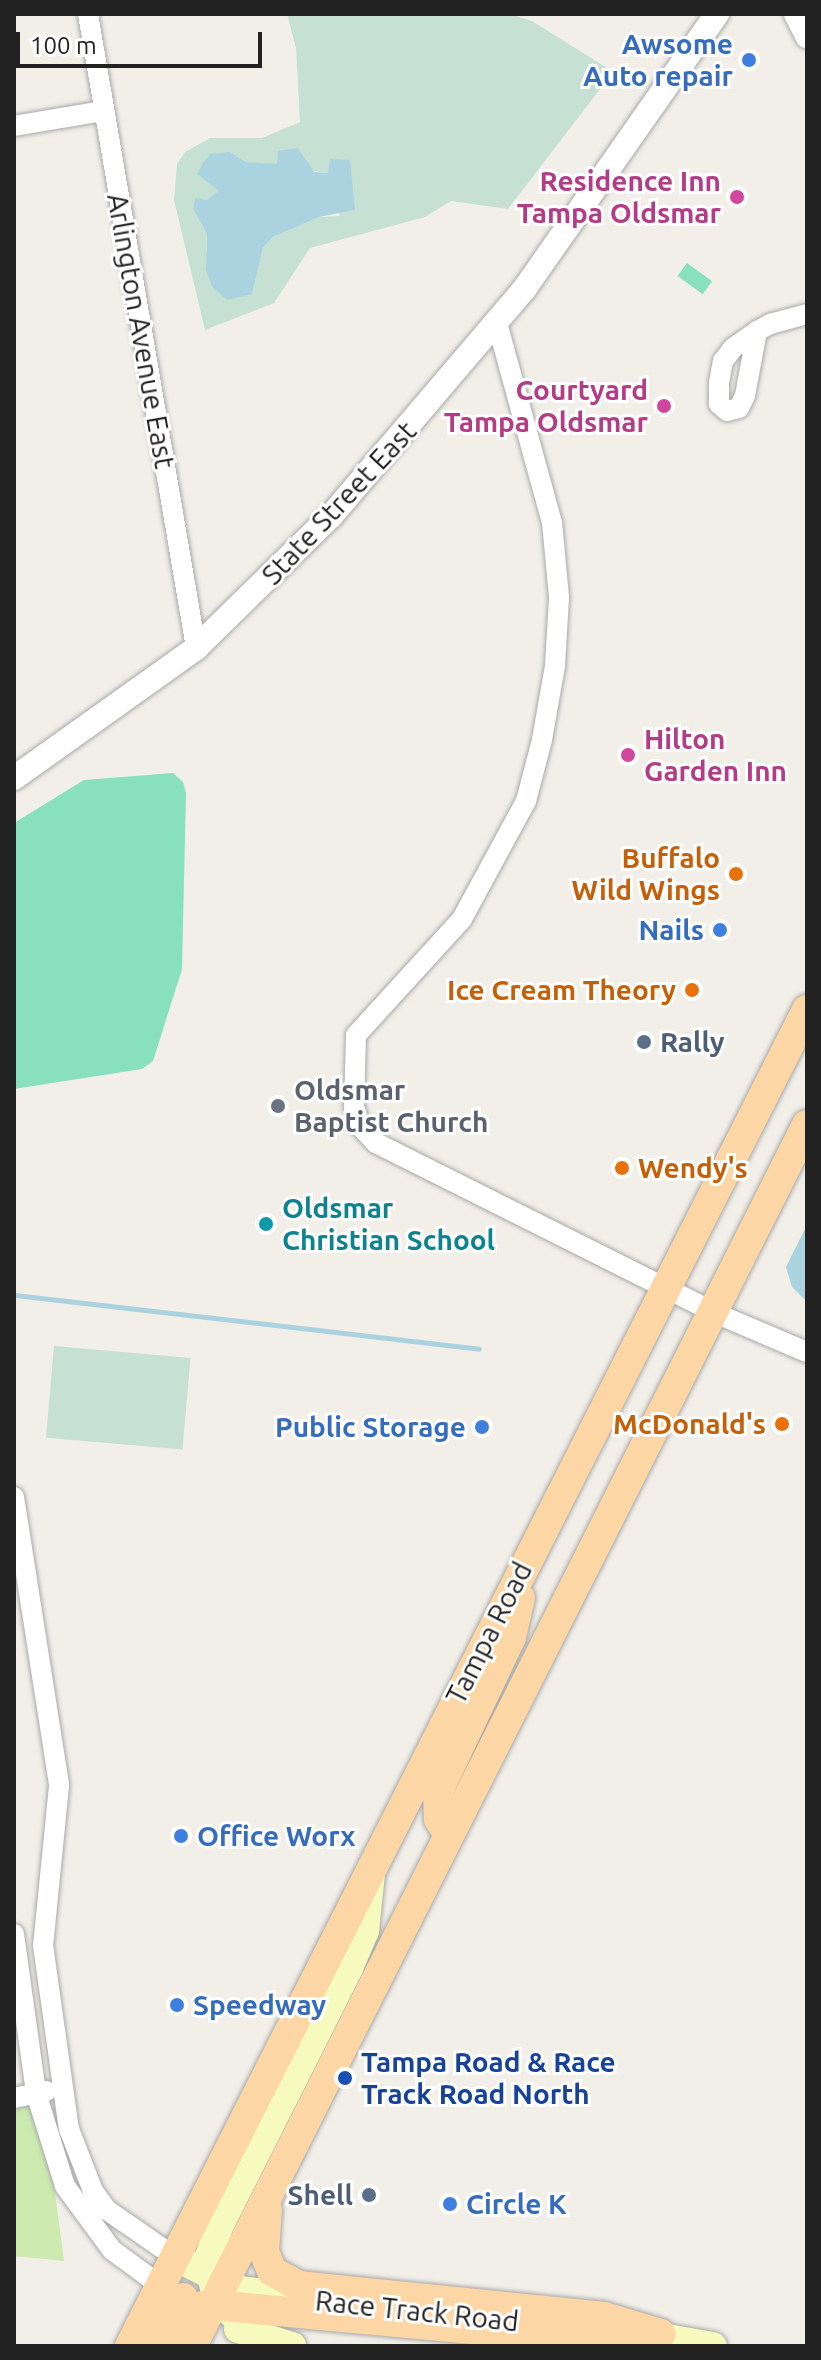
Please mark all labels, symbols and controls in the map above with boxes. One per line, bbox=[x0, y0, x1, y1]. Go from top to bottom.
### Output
scale bar bbox=[20, 16, 266, 66]
place label: Awsome Auto repair bbox=[583, 27, 733, 93]
text: 100 m bbox=[30, 32, 97, 59]
marker: Awsome Auto repair bbox=[740, 51, 758, 69]
place label: Residence Inn Tampa Oldsmar bbox=[517, 164, 721, 230]
marker: Residence Inn Tampa Oldsmar bbox=[728, 188, 746, 206]
street label: Arlington Avenue East bbox=[100, 191, 182, 471]
place label: Courtyard Tampa Oldsmar bbox=[444, 373, 648, 439]
marker: Courtyard Tampa Oldsmar bbox=[655, 397, 673, 415]
street label: State Street East bbox=[255, 415, 423, 591]
place label: Hilton Garden Inn bbox=[644, 722, 787, 788]
marker: Hilton Garden Inn bbox=[619, 746, 637, 764]
place label: Buffalo Wild Wings bbox=[571, 841, 720, 907]
marker: Buffalo Wild Wings bbox=[727, 865, 745, 883]
place label: Nails bbox=[638, 913, 704, 947]
marker: Nails bbox=[711, 921, 729, 939]
place label: Ice Cream Theory bbox=[447, 973, 676, 1007]
marker: Ice Cream Theory bbox=[683, 981, 701, 999]
place label: Rally bbox=[660, 1025, 725, 1059]
marker: Rally bbox=[635, 1033, 653, 1051]
place label: Oldsmar Baptist Church bbox=[294, 1073, 488, 1139]
marker: Oldsmar Baptist Church bbox=[269, 1097, 287, 1115]
place label: Wendy's bbox=[638, 1151, 748, 1185]
marker: Wendy's bbox=[613, 1159, 631, 1177]
place label: Oldsmar Christian School bbox=[282, 1191, 495, 1257]
marker: Oldsmar Christian School bbox=[257, 1215, 275, 1233]
place label: McDonald's bbox=[613, 1407, 766, 1441]
place label: Public Storage bbox=[275, 1410, 466, 1444]
marker: McDonald's bbox=[773, 1415, 791, 1433]
marker: Public Storage bbox=[473, 1418, 491, 1436]
street label: Tampa Road bbox=[439, 1556, 539, 1710]
place label: Office Worx bbox=[197, 1819, 355, 1853]
marker: Office Worx bbox=[172, 1827, 190, 1845]
place label: Speedway bbox=[193, 1988, 326, 2022]
marker: Speedway bbox=[168, 1996, 186, 2014]
place label: Tampa Road & Race Track Road North bbox=[361, 2045, 616, 2111]
marker: Tampa Road & Race Track Road North bbox=[336, 2069, 354, 2087]
place label: Shell bbox=[288, 2178, 353, 2212]
marker: Shell bbox=[360, 2186, 378, 2204]
place label: Circle K bbox=[466, 2187, 567, 2221]
marker: Circle K bbox=[441, 2195, 459, 2213]
street label: Race Track Road bbox=[314, 2284, 520, 2338]

